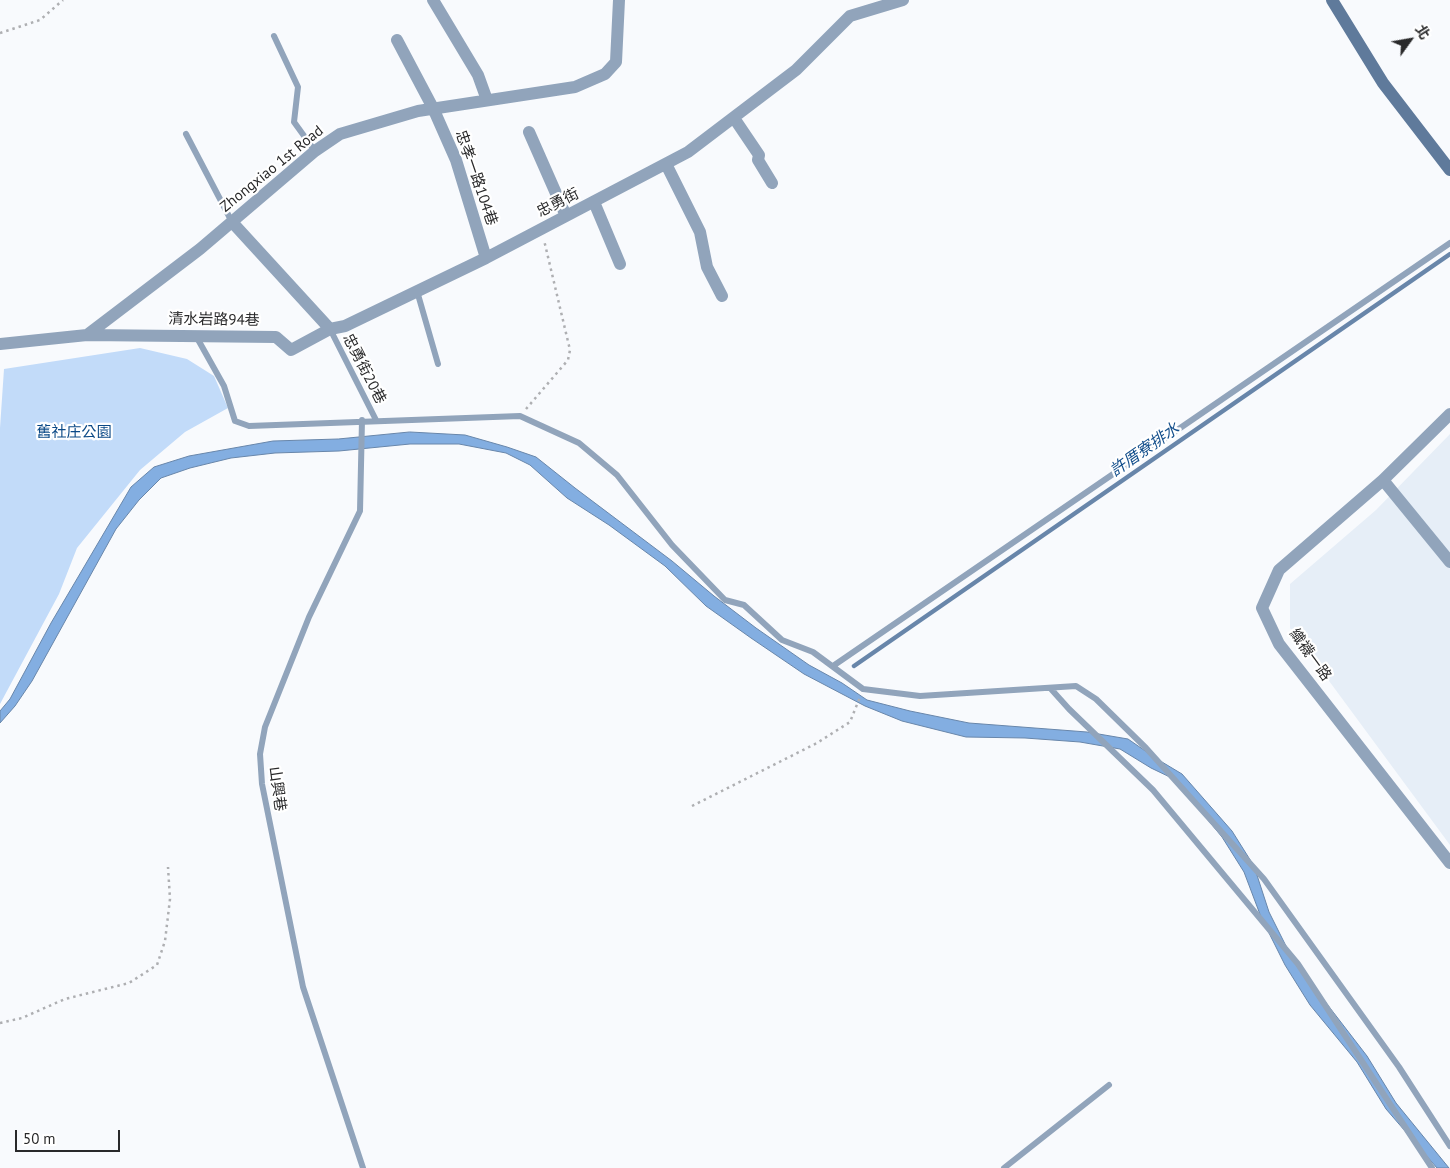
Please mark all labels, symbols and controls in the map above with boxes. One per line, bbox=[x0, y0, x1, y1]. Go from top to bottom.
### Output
north arrow bbox=[1385, 15, 1435, 65]
text: 北 bbox=[1411, 21, 1434, 43]
street label: Zhongxiao 1st Road bbox=[217, 122, 327, 216]
street label: 忠孝一路104巷 bbox=[451, 128, 501, 228]
street label: 忠勇街 bbox=[534, 185, 582, 221]
street label: 清水岩路94巷 bbox=[168, 310, 260, 330]
street label: 忠勇街20巷 bbox=[339, 331, 389, 407]
water label: 許厝寮排水 bbox=[1107, 419, 1183, 481]
park label: 舊社庄公園 bbox=[37, 424, 111, 442]
street label: 織襪一路 bbox=[1285, 625, 1335, 685]
street label: 山興巷 bbox=[265, 765, 289, 813]
scale bar bbox=[18, 1120, 122, 1152]
text: 50 m bbox=[23, 1129, 56, 1148]

